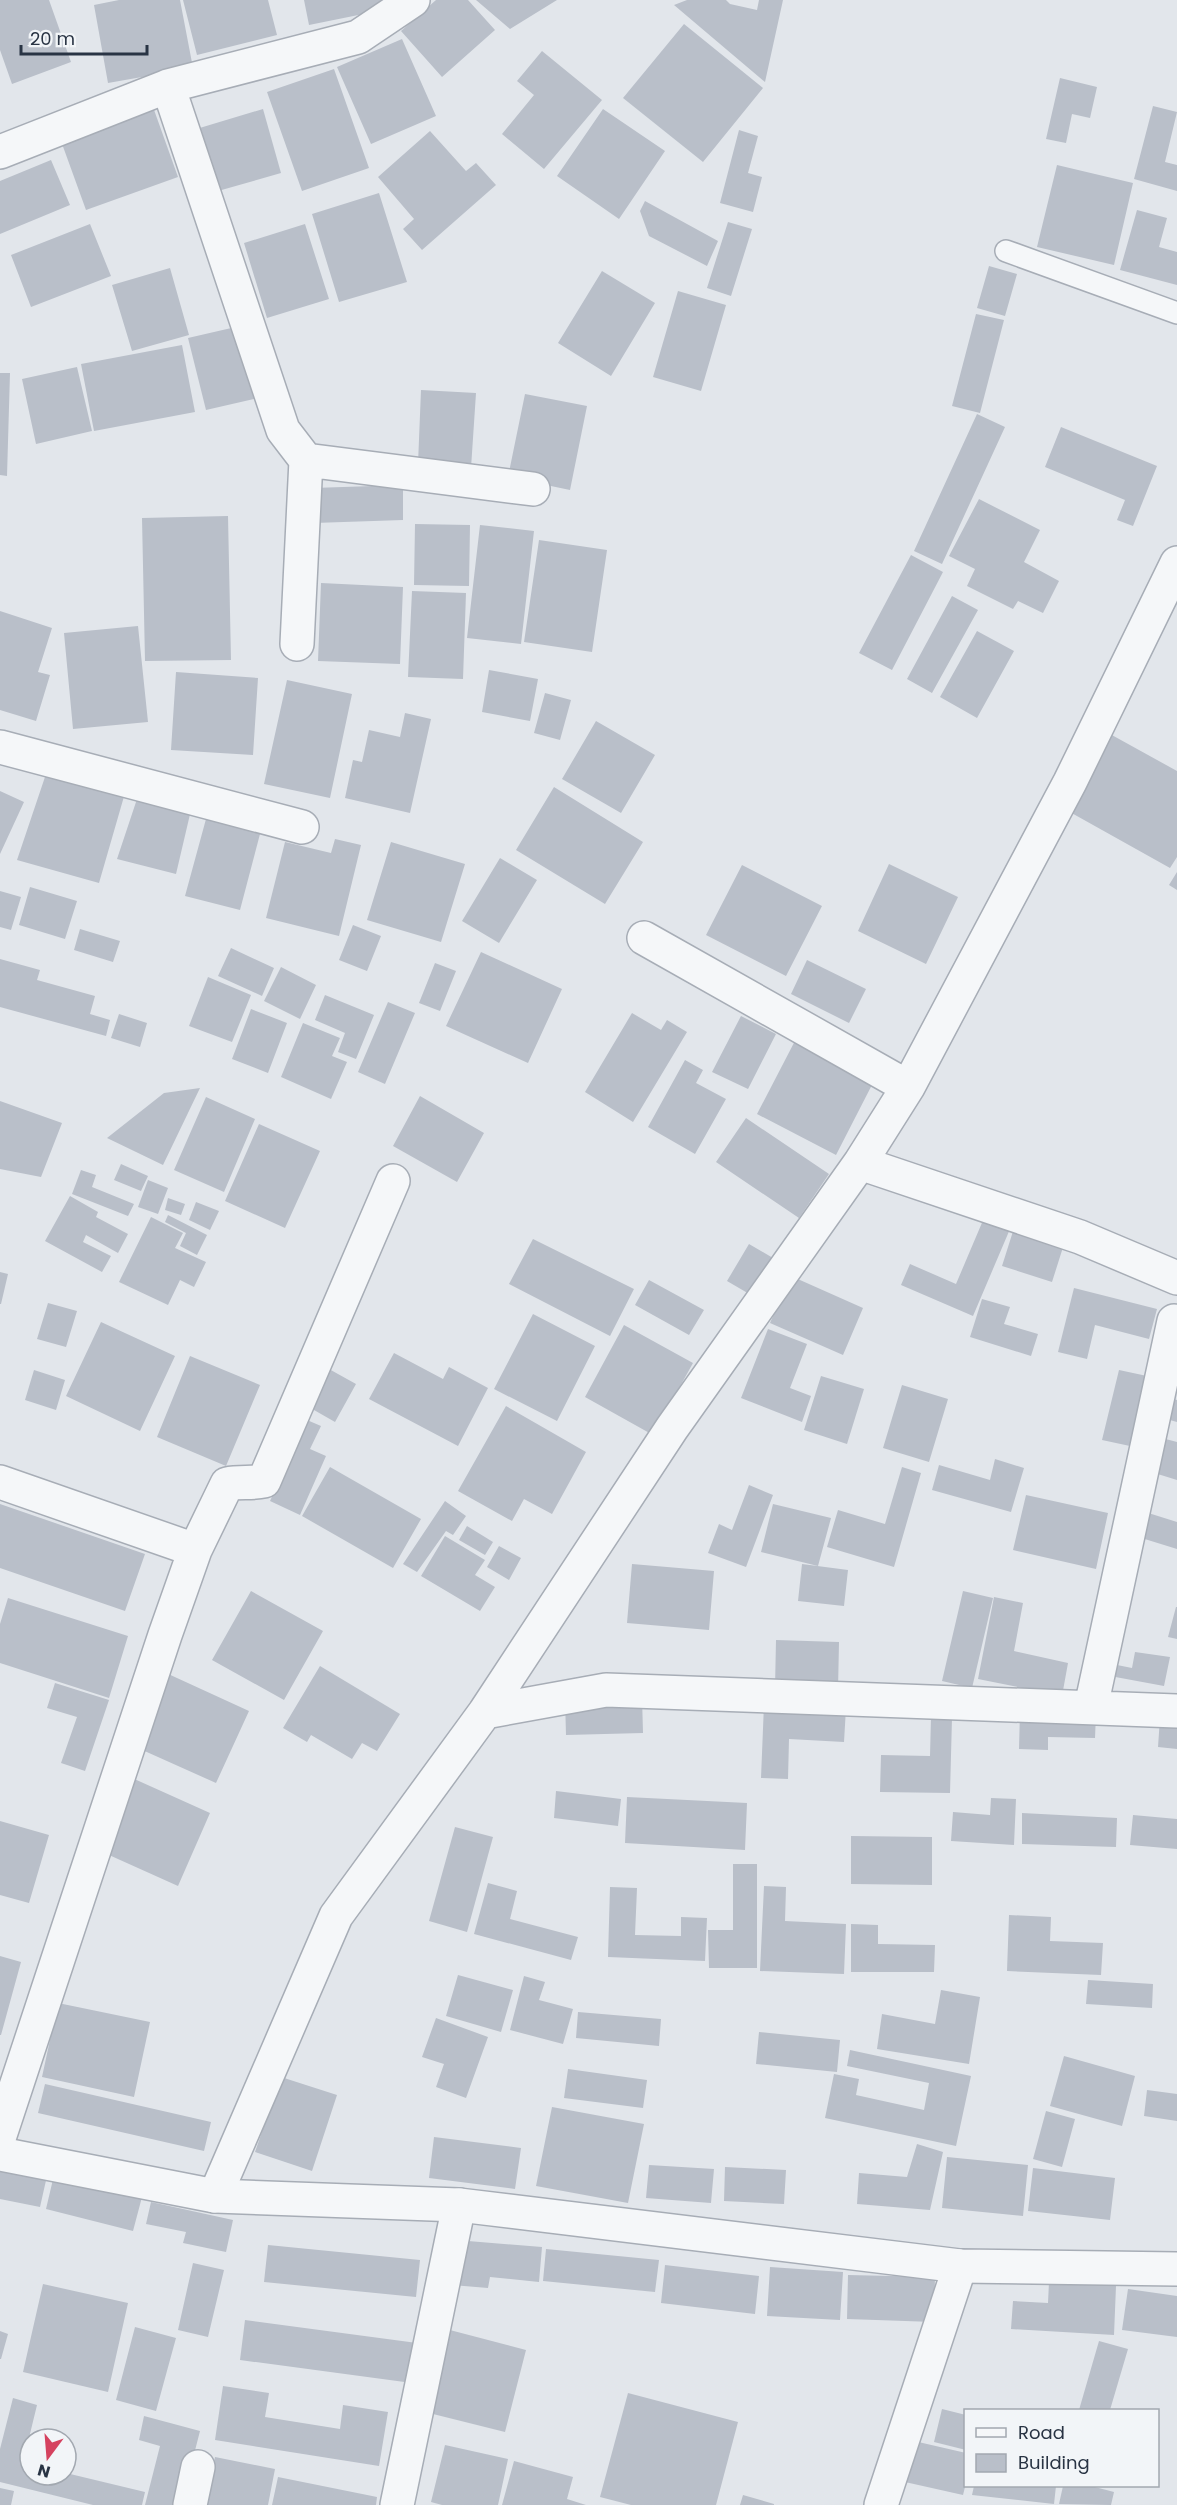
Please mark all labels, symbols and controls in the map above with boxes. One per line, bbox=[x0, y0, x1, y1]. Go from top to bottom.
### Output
scale bar bbox=[21, 18, 147, 56]
text: 20 m bbox=[30, 26, 75, 51]
legend bbox=[964, 2409, 1159, 2487]
text: Road bbox=[1018, 2420, 1065, 2445]
north arrow bbox=[18, 2427, 78, 2487]
text: Building bbox=[1018, 2450, 1090, 2475]
text: N bbox=[35, 2458, 53, 2484]

